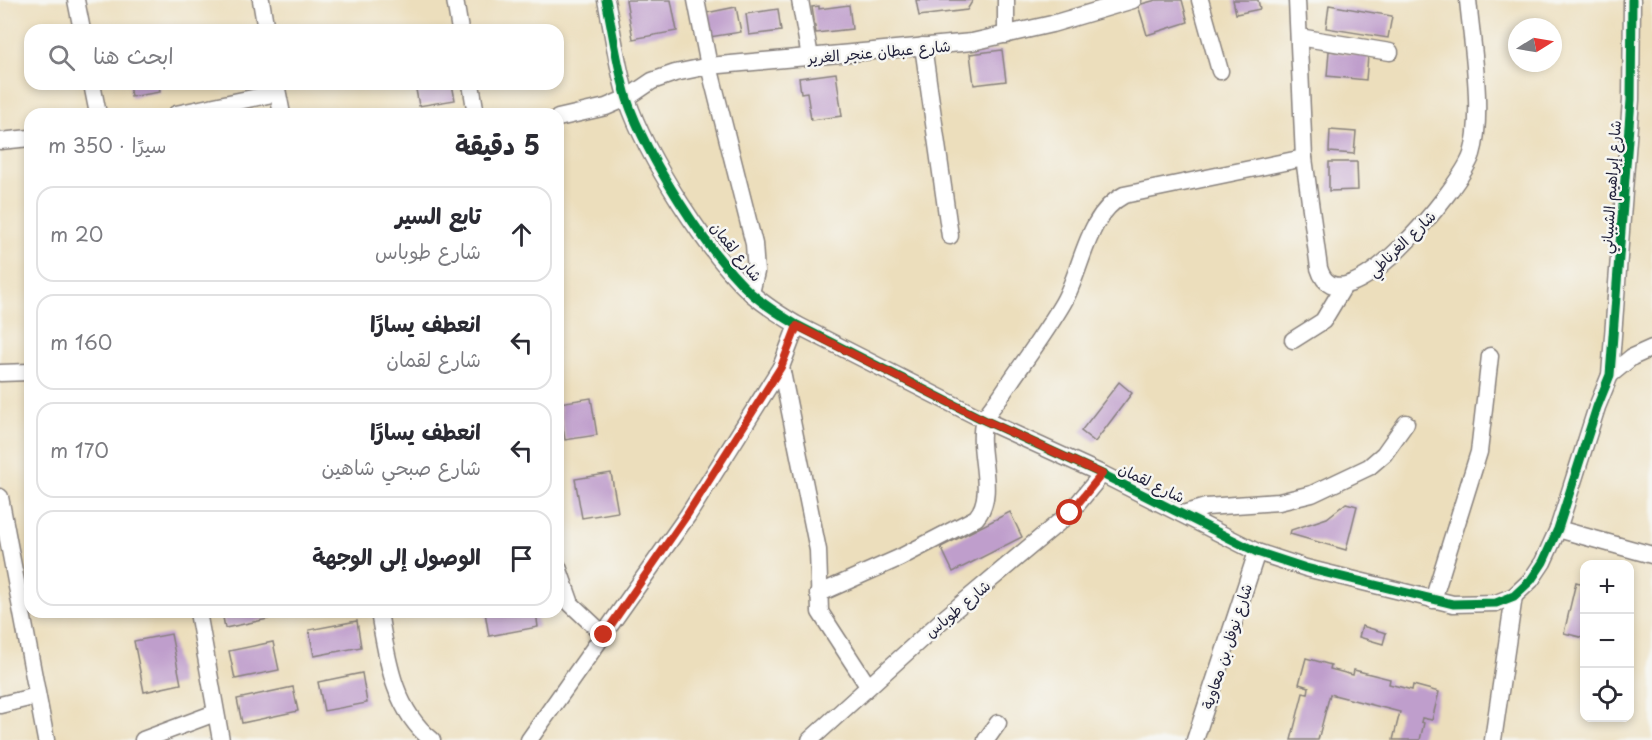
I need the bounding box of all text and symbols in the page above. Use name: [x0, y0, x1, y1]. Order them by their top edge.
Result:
north arrow: [1508, 18, 1562, 72]
search box: [24, 24, 564, 90]
street label: شارع عبطان عنجر الغرير: [805, 33, 951, 69]
text: ابحث هنا: [93, 38, 174, 71]
icon: search: [45, 41, 78, 74]
street label: شارع إبراهيم الشيباني: [1594, 119, 1629, 255]
text: 5 دقيقة: [455, 125, 540, 164]
text: سيرًا · 350 m: [48, 130, 166, 160]
text: تابع السير: [396, 198, 481, 231]
street label: شارع الغرناطي: [1362, 204, 1442, 284]
street label: شارع لقمان: [706, 216, 768, 286]
icon: ahead: [505, 218, 538, 251]
text: 20 m: [50, 219, 103, 249]
text: شارع طوباس: [375, 236, 481, 266]
text: انعطف يسارًا: [370, 306, 481, 339]
icon: left: [505, 326, 538, 359]
text: 160 m: [50, 327, 112, 357]
text: شارع لقمان: [386, 344, 481, 374]
text: انعطف يسارًا: [370, 414, 481, 447]
icon: left: [505, 434, 538, 467]
text: 170 m: [50, 435, 109, 465]
text: شارع صبحي شاهين: [322, 452, 481, 482]
street label: شارع لقمان: [1115, 456, 1189, 508]
route start: [1056, 499, 1082, 525]
text: الوصول إلى الوجهة: [312, 539, 481, 572]
icon: arrive: [505, 542, 538, 575]
map controls: [1580, 560, 1634, 722]
button: +: [1580, 560, 1634, 614]
street label: شارع طوباس: [919, 574, 995, 642]
street label: شارع نوفل بن معاوية: [1195, 580, 1257, 712]
button: −: [1580, 614, 1634, 668]
route end: [590, 621, 616, 647]
button: locate: [1580, 668, 1634, 722]

